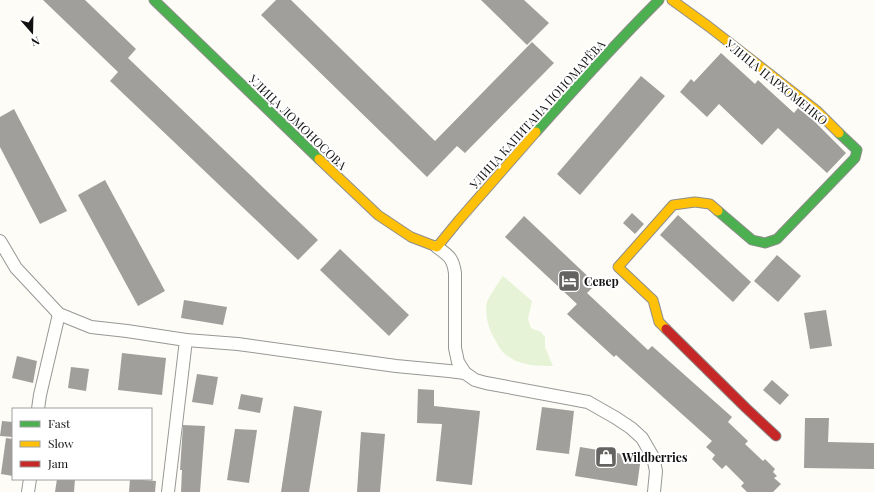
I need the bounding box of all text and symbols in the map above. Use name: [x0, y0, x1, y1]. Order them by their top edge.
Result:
north arrow: [12, 12, 52, 52]
text: N: [29, 33, 42, 50]
street label: УЛИЦА ПАРХОМЕНКО: [722, 35, 832, 128]
street label: УЛИЦА КАПИТАНА ПОНОМАРЁВА: [465, 36, 609, 193]
street label: УЛИЦА ЛОМОНОСОВА: [245, 70, 351, 173]
hotel icon: Север: [556, 268, 582, 294]
place label: Север: [584, 273, 619, 289]
legend: [12, 408, 152, 480]
text: Fast: [48, 415, 71, 431]
text: Slow: [48, 435, 74, 451]
shop icon: Wildberries: [593, 444, 619, 470]
place label: Wildberries: [621, 449, 688, 465]
text: Jam: [47, 455, 69, 471]

